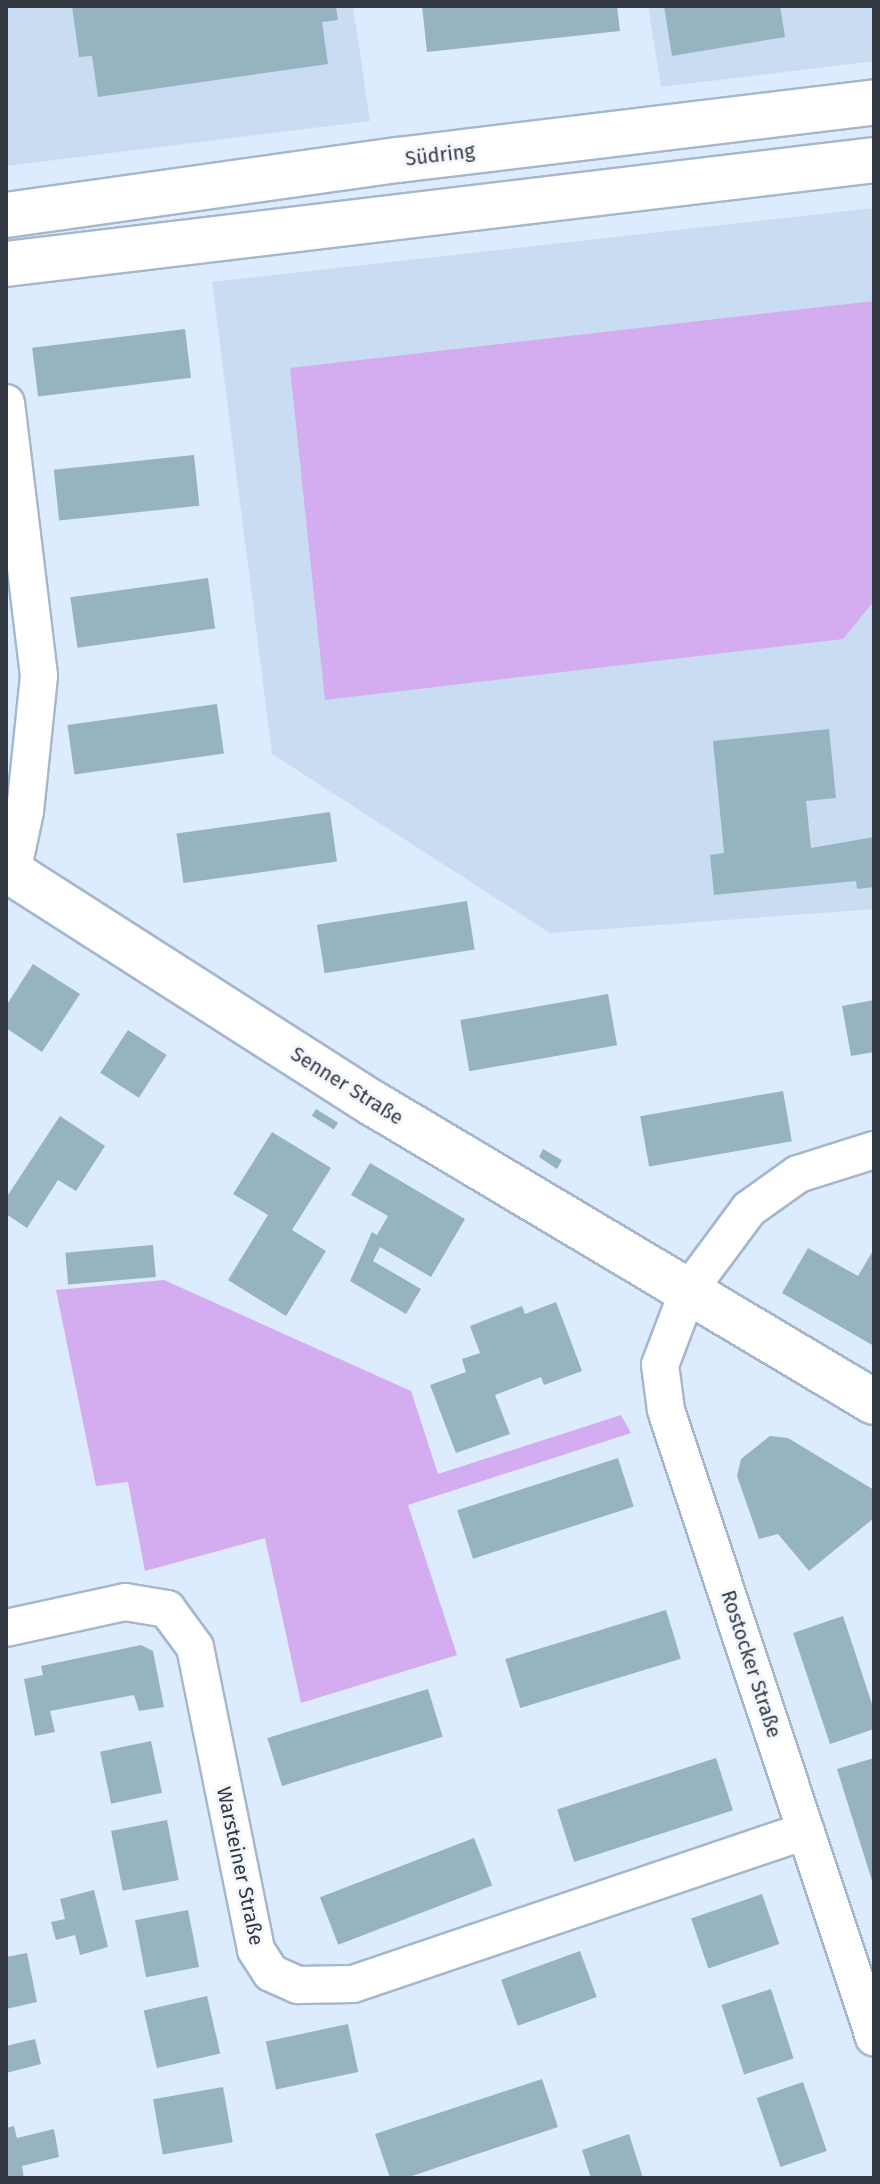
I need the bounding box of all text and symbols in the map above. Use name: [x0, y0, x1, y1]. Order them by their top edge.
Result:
street label: Südring: [404, 139, 476, 171]
street label: Senner Straße: [286, 1042, 408, 1130]
street label: Rostocker Straße: [716, 1587, 786, 1741]
street label: Warsteiner Straße: [211, 1785, 269, 1947]

